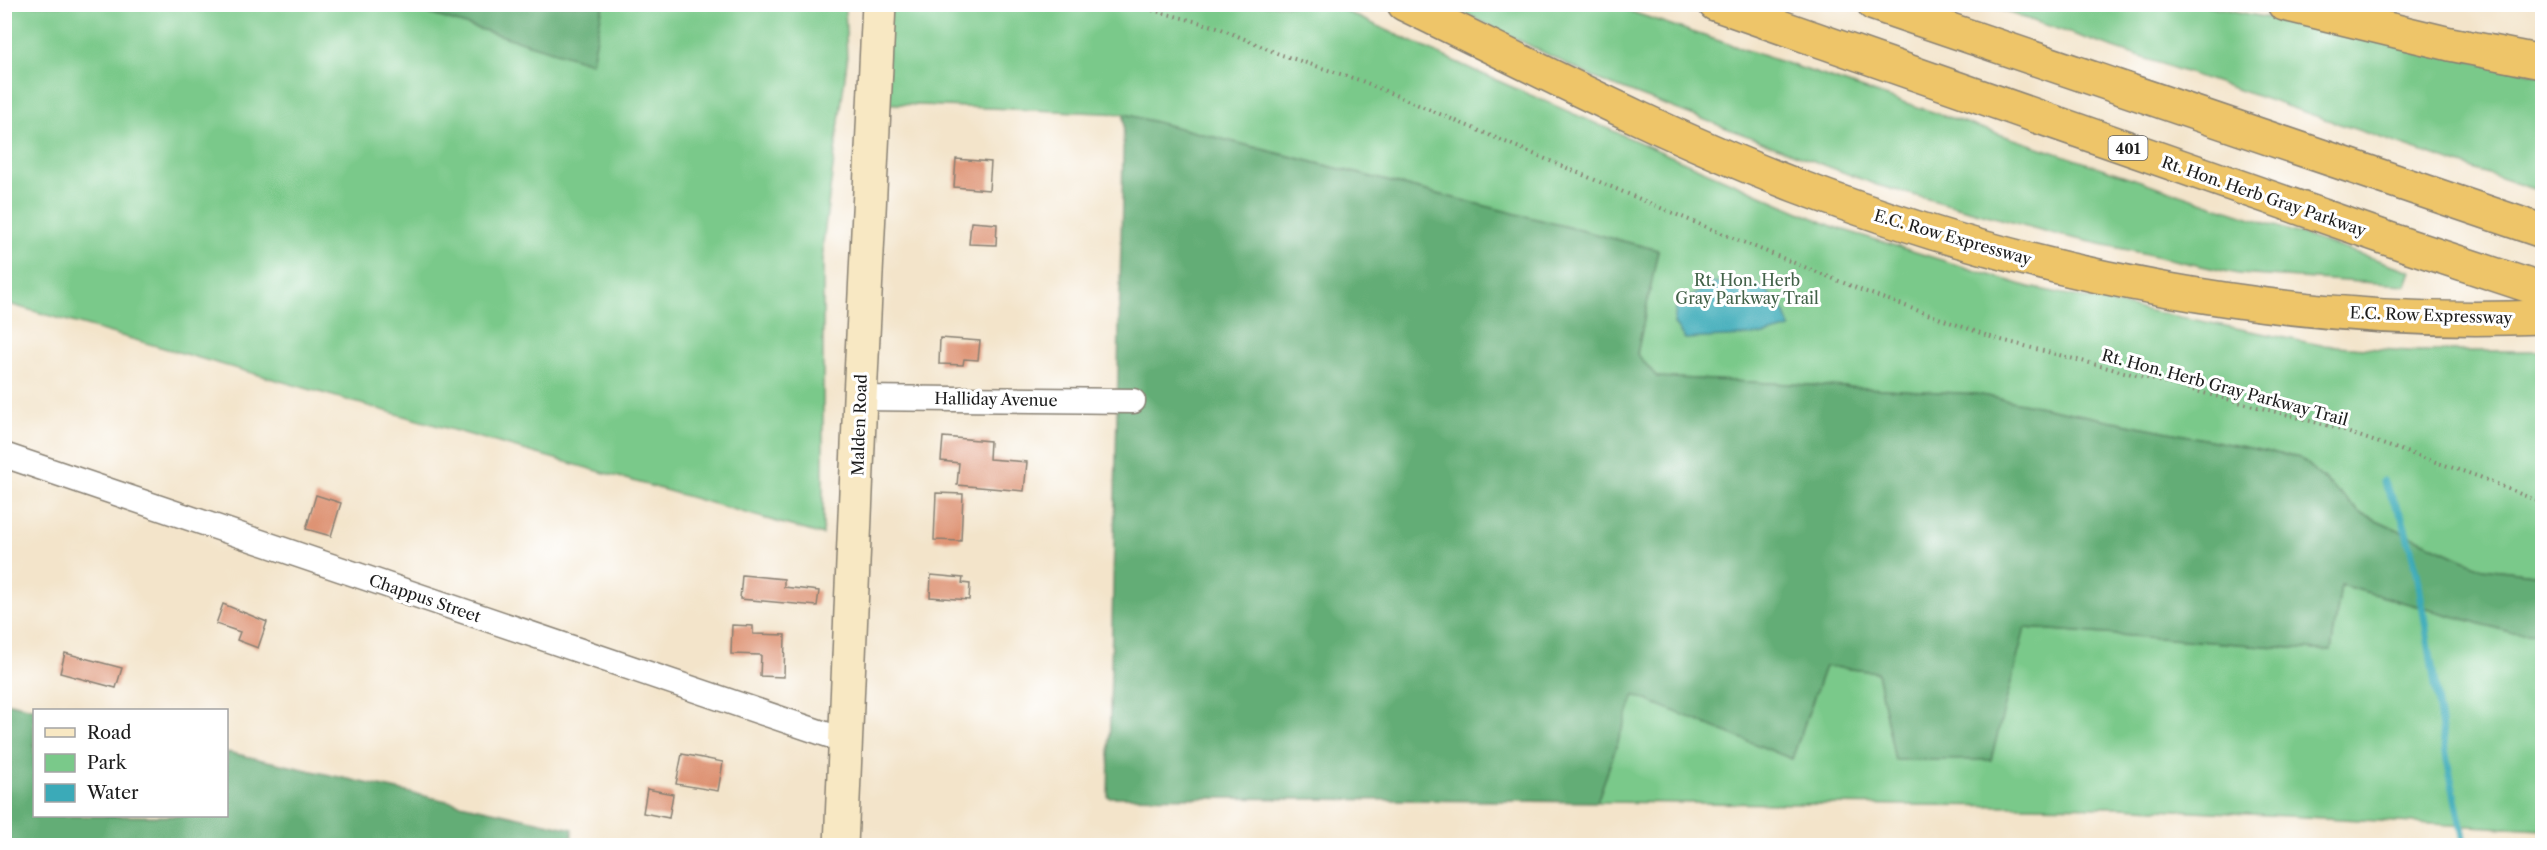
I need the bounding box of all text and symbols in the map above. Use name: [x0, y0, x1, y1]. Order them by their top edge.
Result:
road number: 401: [2108, 136, 2148, 160]
street label: Rt. Hon. Herb Gray Parkway: [2159, 152, 2370, 241]
street label: E.C. Row Expressway: [1872, 205, 2035, 269]
park label: Rt. Hon. Herb Gray Parkway Trail: [1675, 270, 1819, 308]
street label: E.C. Row Expressway: [2349, 302, 2514, 328]
street label: Rt. Hon. Herb Gray Parkway Trail: [2100, 344, 2350, 430]
street label: Malden Road: [847, 374, 871, 476]
street label: Halliday Avenue: [934, 388, 1058, 410]
street label: Chappus Street: [366, 570, 484, 627]
legend: [33, 709, 228, 817]
text: Road: [87, 722, 132, 744]
text: Park: [87, 752, 128, 774]
text: Water: [86, 782, 139, 804]

